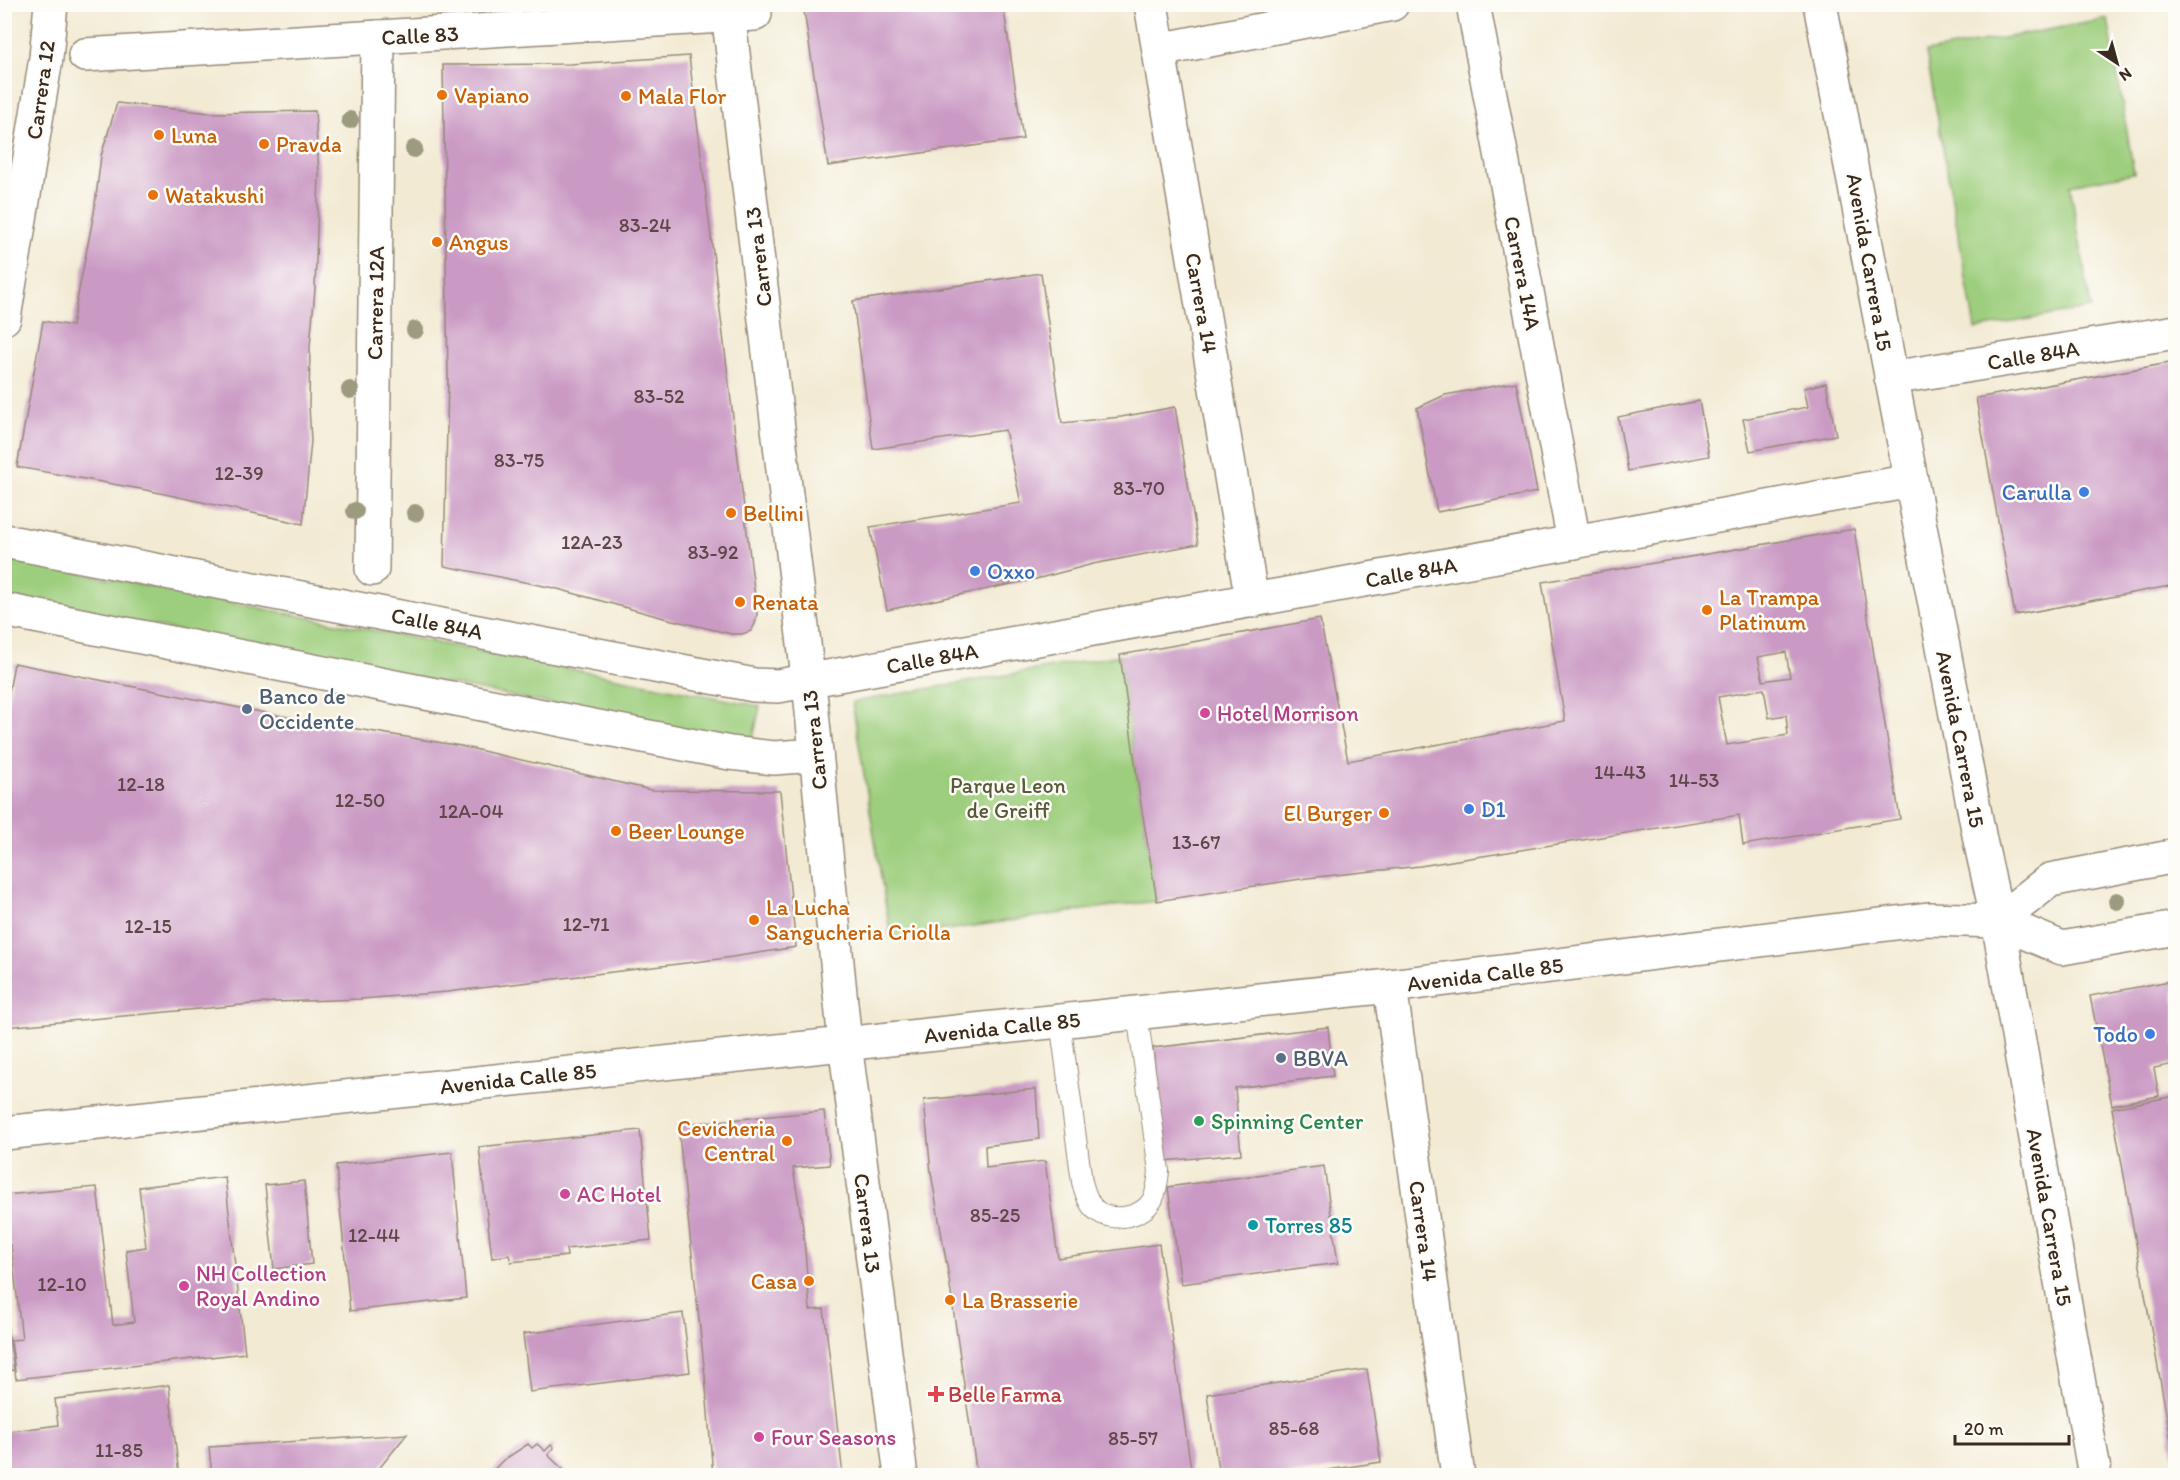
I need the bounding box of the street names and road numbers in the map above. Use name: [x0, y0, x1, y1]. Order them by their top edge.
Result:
street label: Calle 83: [381, 20, 459, 51]
street label: Carrera 12: [20, 38, 61, 141]
street label: Avenida Carrera 15: [1841, 171, 1898, 353]
street label: Carrera 13: [739, 205, 778, 308]
street label: Carrera 14A: [1498, 214, 1547, 332]
street label: Carrera 12A: [361, 246, 390, 360]
street label: Carrera 14: [1179, 251, 1224, 355]
street label: Calle 84A: [1985, 335, 2081, 376]
street label: Calle 84A: [1363, 551, 1459, 594]
street label: Calle 84A: [389, 601, 485, 646]
street label: Calle 84A: [884, 637, 980, 680]
street label: Avenida Carrera 15: [1930, 648, 1991, 830]
street label: Carrera 13: [796, 689, 833, 791]
street label: Avenida Calle 85: [1405, 952, 1565, 997]
street label: Avenida Calle 85: [922, 1006, 1082, 1049]
street label: Avenida Calle 85: [438, 1057, 598, 1100]
street label: Avenida Carrera 15: [2021, 1126, 2078, 1308]
street label: Carrera 13: [848, 1172, 887, 1275]
street label: Carrera 14: [1403, 1179, 1444, 1283]

